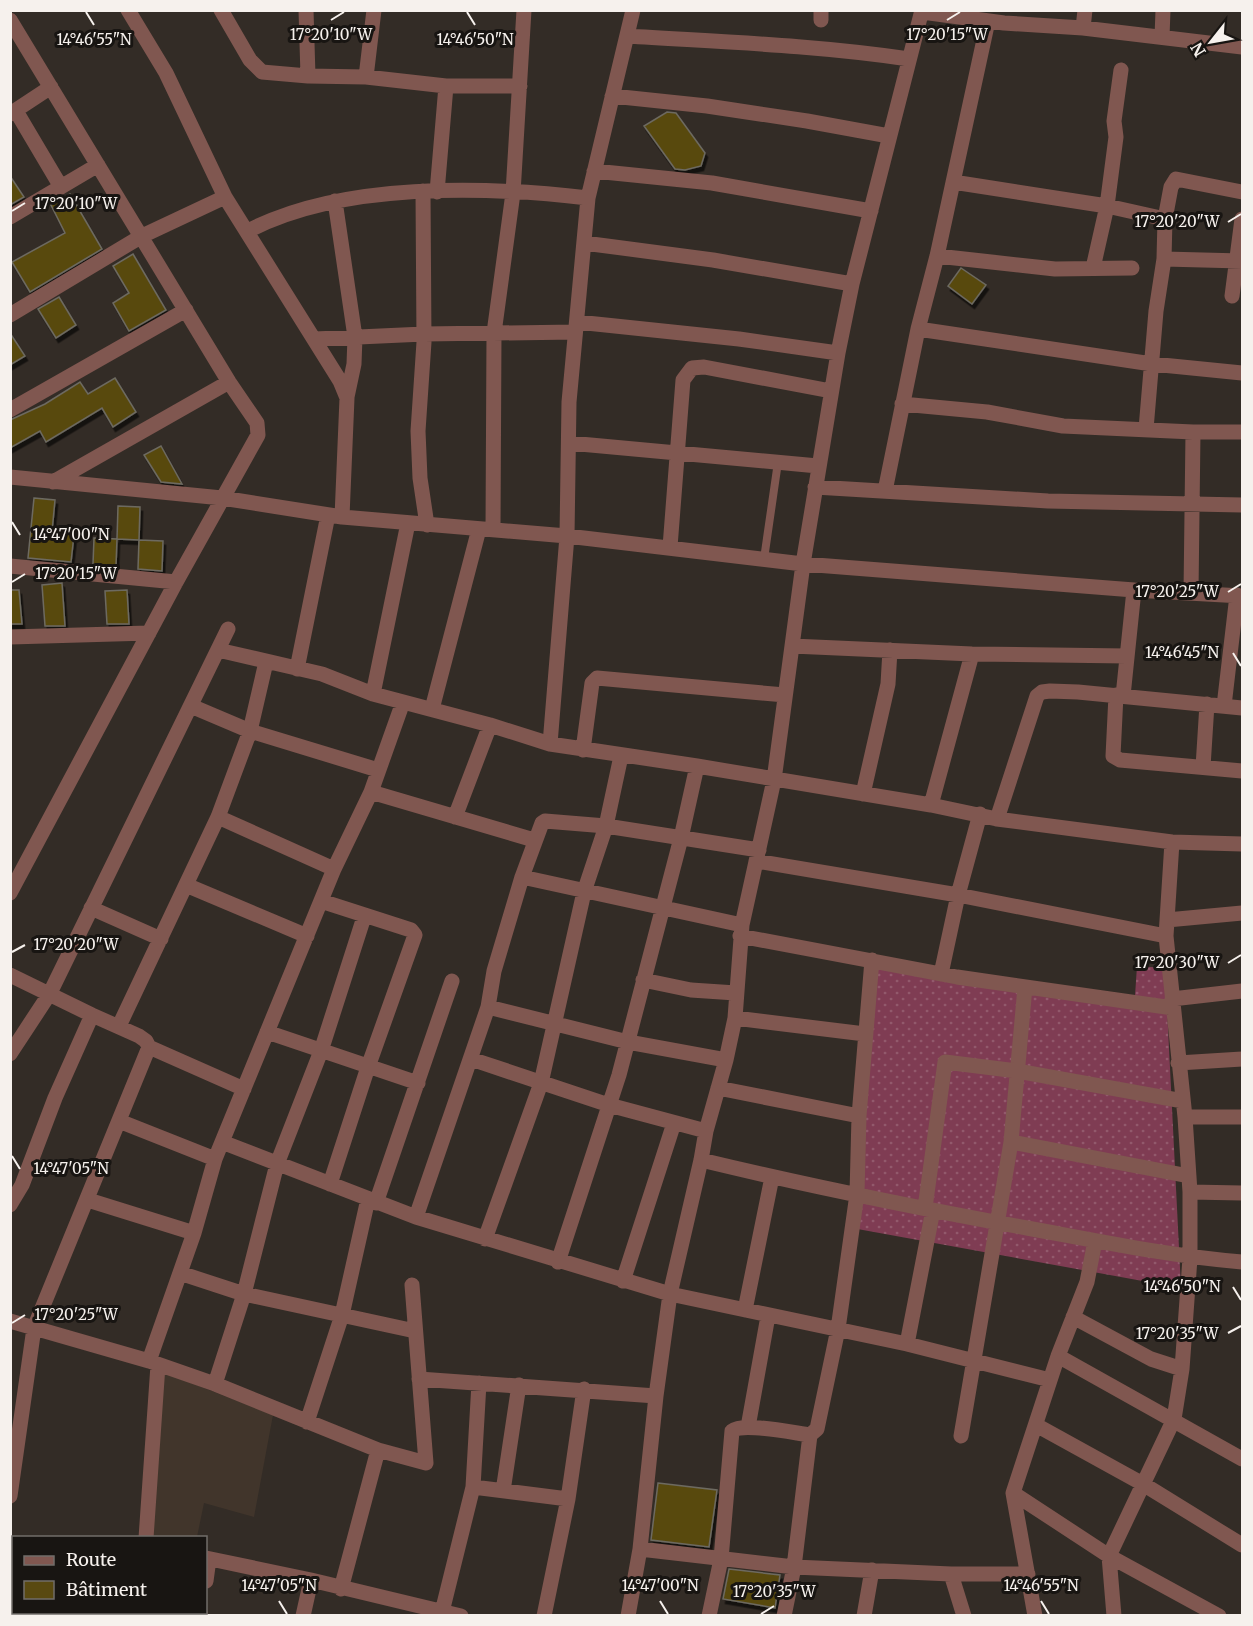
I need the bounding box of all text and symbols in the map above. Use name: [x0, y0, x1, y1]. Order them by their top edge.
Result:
north arrow: [1181, 12, 1241, 72]
text: 17°20'10"W: [290, 25, 373, 44]
text: 17°20'15"W: [906, 25, 989, 44]
text: 14°46'55"N: [56, 30, 132, 49]
text: 14°46'50"N: [436, 30, 514, 49]
text: N: [1186, 39, 1210, 60]
text: 17°20'10"W: [35, 194, 118, 213]
text: 17°20'20"W: [1135, 212, 1220, 231]
text: 14°47'00"N: [32, 525, 110, 544]
text: 17°20'15"W: [35, 564, 118, 583]
text: 17°20'25"W: [1135, 582, 1220, 601]
text: 14°46'45"N: [1145, 643, 1219, 662]
text: 17°20'20"W: [34, 935, 119, 954]
text: 17°20'30"W: [1135, 953, 1220, 972]
text: 14°47'05"N: [33, 1159, 109, 1178]
text: 14°46'50"N: [1143, 1277, 1221, 1296]
text: 17°20'25"W: [34, 1305, 119, 1324]
text: 17°20'35"W: [1136, 1324, 1219, 1343]
legend: [12, 1536, 207, 1614]
text: Route: [66, 1548, 116, 1571]
text: 14°47'05"N: [241, 1576, 317, 1595]
text: 14°47'00"N: [621, 1576, 699, 1595]
text: 14°46'55"N: [1003, 1576, 1079, 1595]
text: Bâtiment: [66, 1578, 147, 1601]
text: 17°20'35"W: [733, 1582, 816, 1601]

